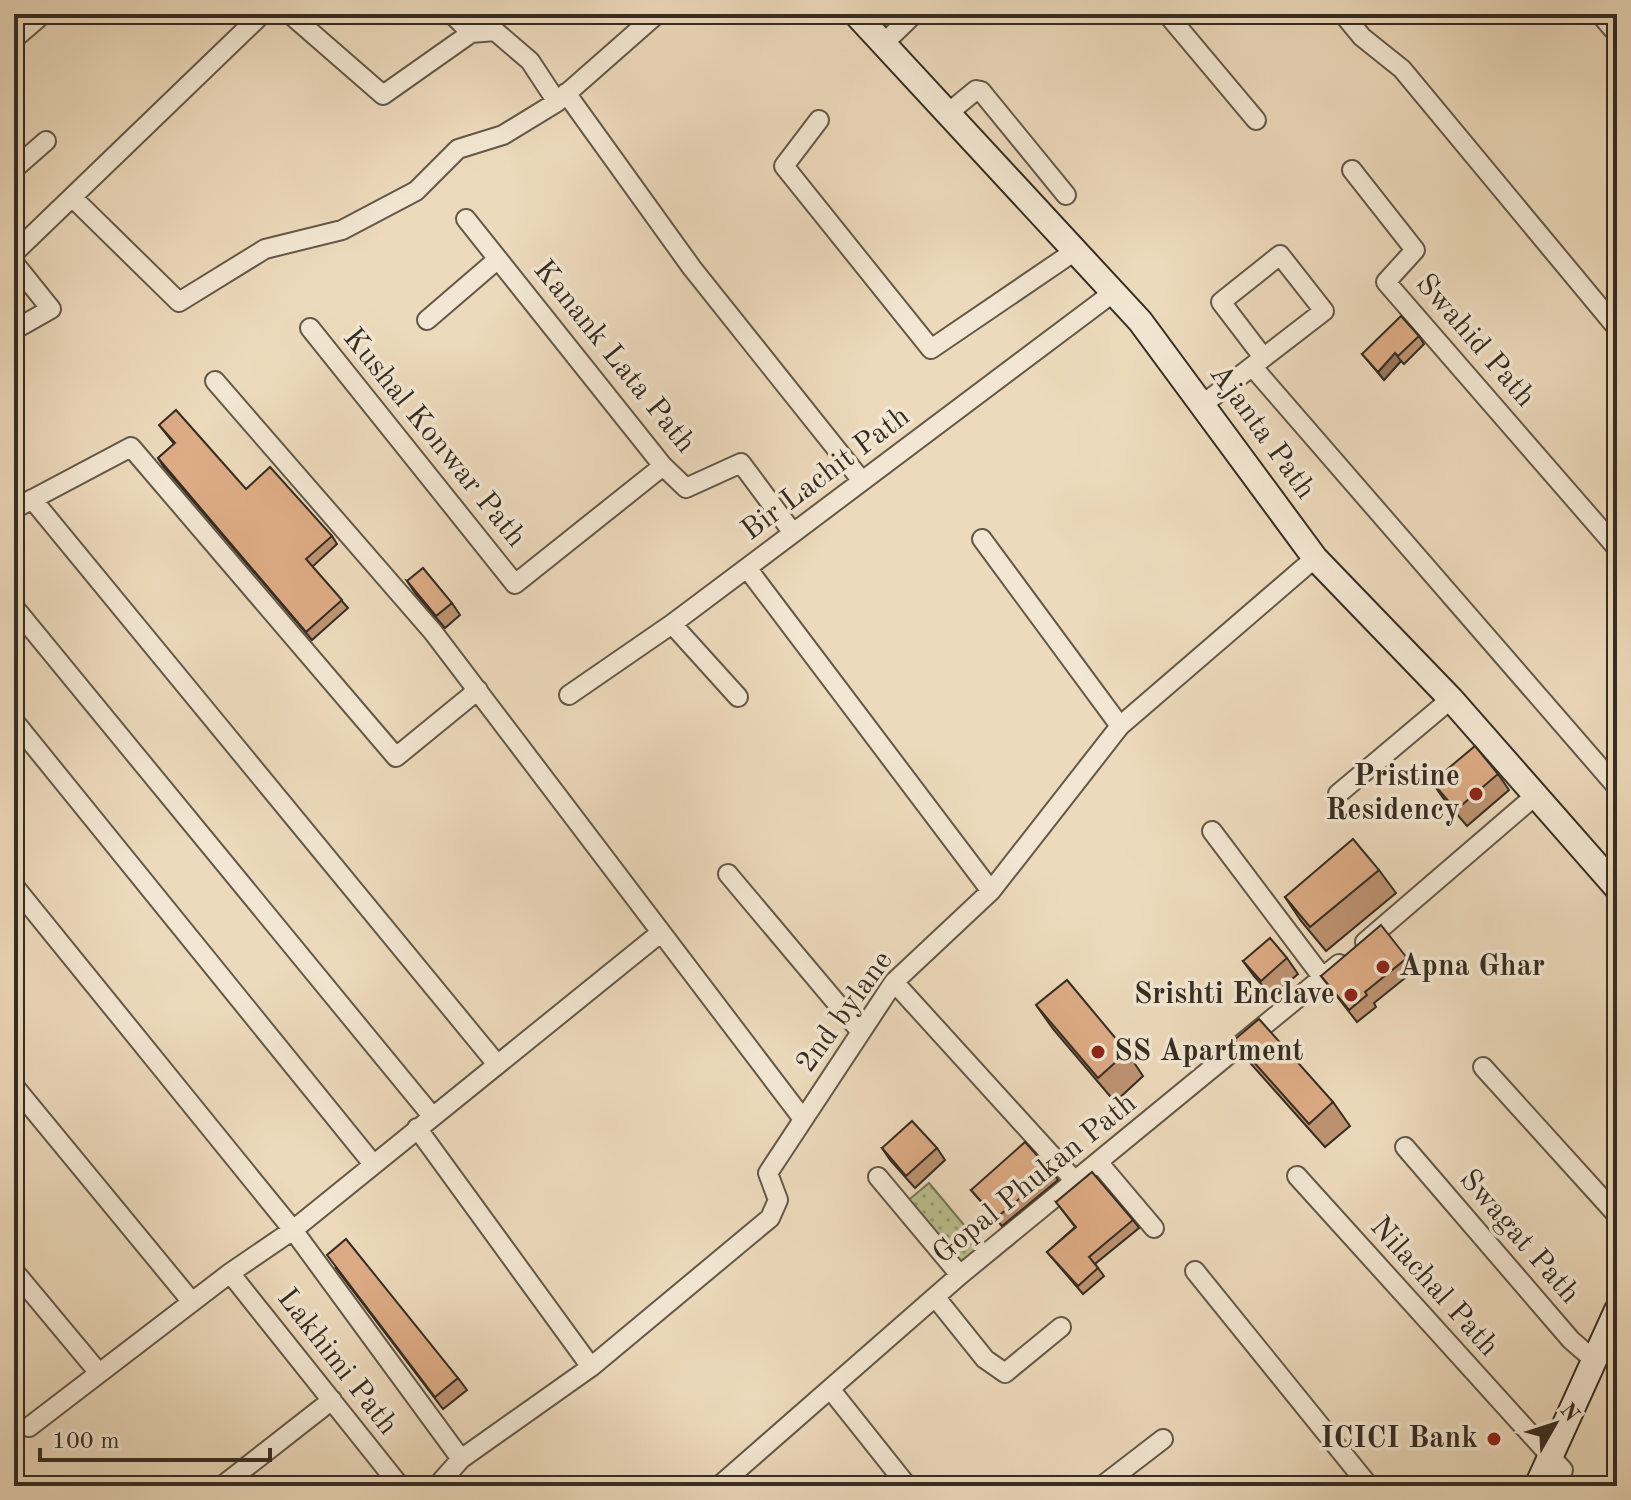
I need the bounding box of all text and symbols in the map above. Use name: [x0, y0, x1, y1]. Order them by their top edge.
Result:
street label: Kanank Lata Path: [527, 255, 701, 459]
street label: Swahid Path: [1410, 269, 1540, 413]
street label: Kushal Konwar Path: [337, 323, 531, 553]
street label: Ajanta Path: [1203, 359, 1321, 505]
street label: Bir Lachit Path: [736, 401, 916, 547]
place label: Pristine Residency: [1325, 762, 1460, 826]
marker: Pristine Residency: [1467, 785, 1485, 803]
street label: 2nd bylane: [791, 946, 899, 1078]
place label: Apna Ghar: [1399, 952, 1545, 982]
marker: Apna Ghar: [1374, 958, 1392, 976]
place label: Srishti Enclave: [1134, 980, 1335, 1010]
marker: Srishti Enclave: [1342, 986, 1360, 1004]
place label: SS Apartment: [1114, 1037, 1304, 1067]
marker: SS Apartment: [1089, 1043, 1107, 1061]
street label: Gopal Phukan Path: [928, 1088, 1142, 1270]
street label: Swagat Path: [1453, 1164, 1585, 1310]
street label: Nilachal Path: [1364, 1212, 1504, 1362]
street label: Lakhimi Path: [271, 1283, 403, 1441]
north arrow: [1515, 1384, 1595, 1464]
text: N: [1555, 1399, 1583, 1426]
scale bar: [40, 1412, 270, 1462]
place label: ICICI Bank: [1320, 1424, 1478, 1454]
text: 100 m: [52, 1430, 120, 1454]
marker: ICICI Bank: [1485, 1430, 1503, 1448]

